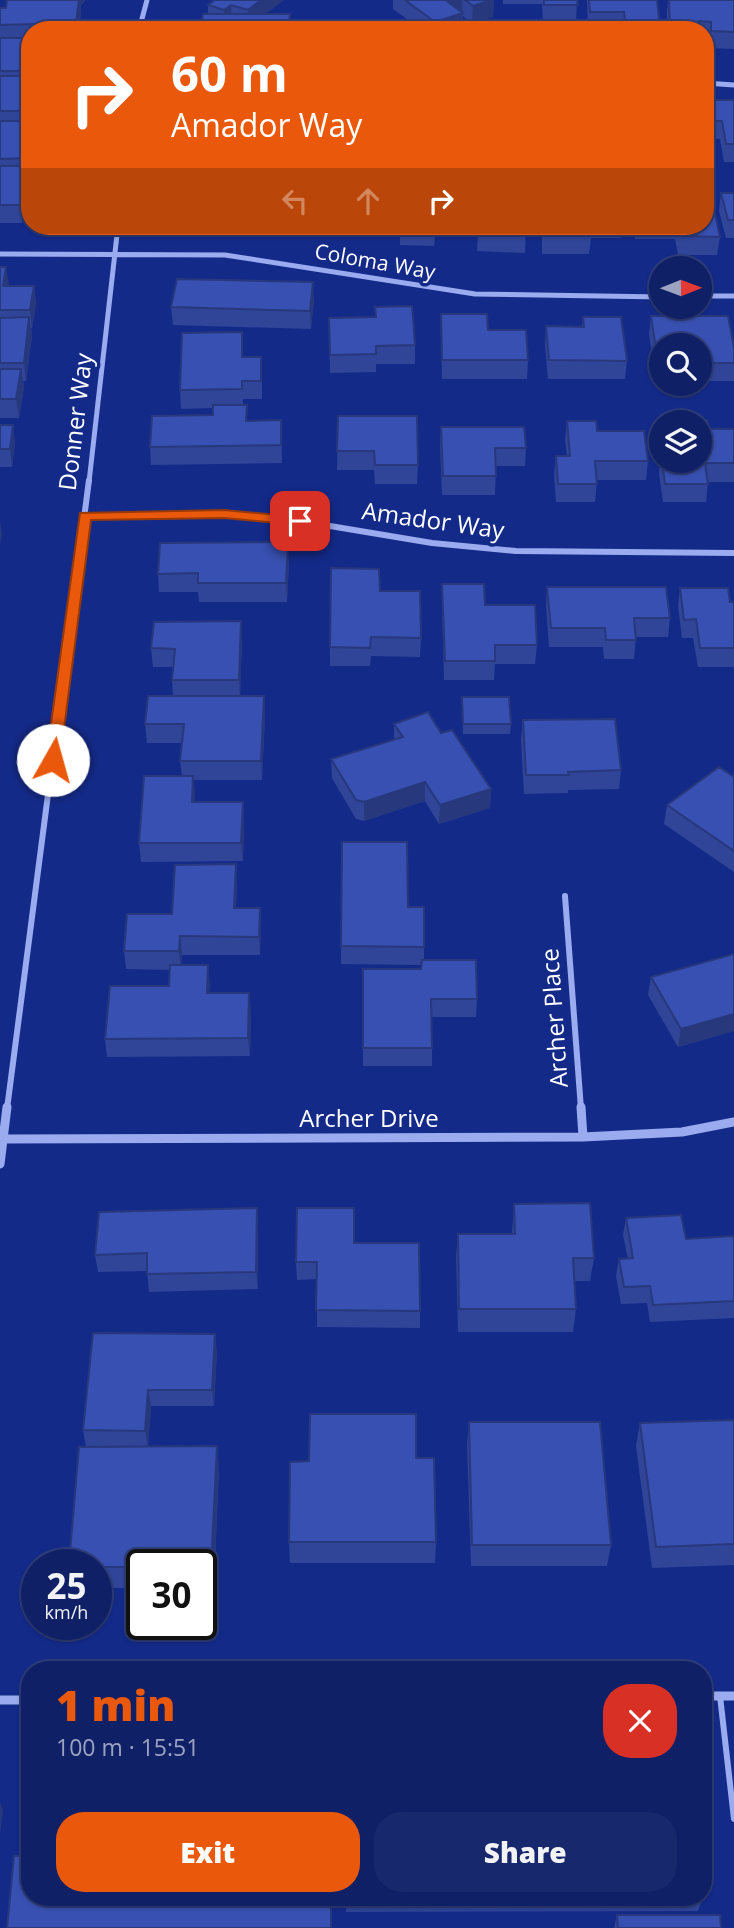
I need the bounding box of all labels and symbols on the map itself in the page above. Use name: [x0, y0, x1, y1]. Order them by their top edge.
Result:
street label: Coloma Way: [313, 237, 438, 285]
north arrow: [649, 256, 712, 318]
street label: Donner Way: [50, 350, 99, 492]
pin: [270, 491, 330, 551]
street label: Amador Way: [360, 493, 507, 546]
position arrow: [16, 723, 90, 797]
street label: Archer Place: [532, 947, 575, 1089]
street label: Archer Drive: [299, 1101, 439, 1134]
speed limit sign: 30: [126, 1549, 217, 1640]

